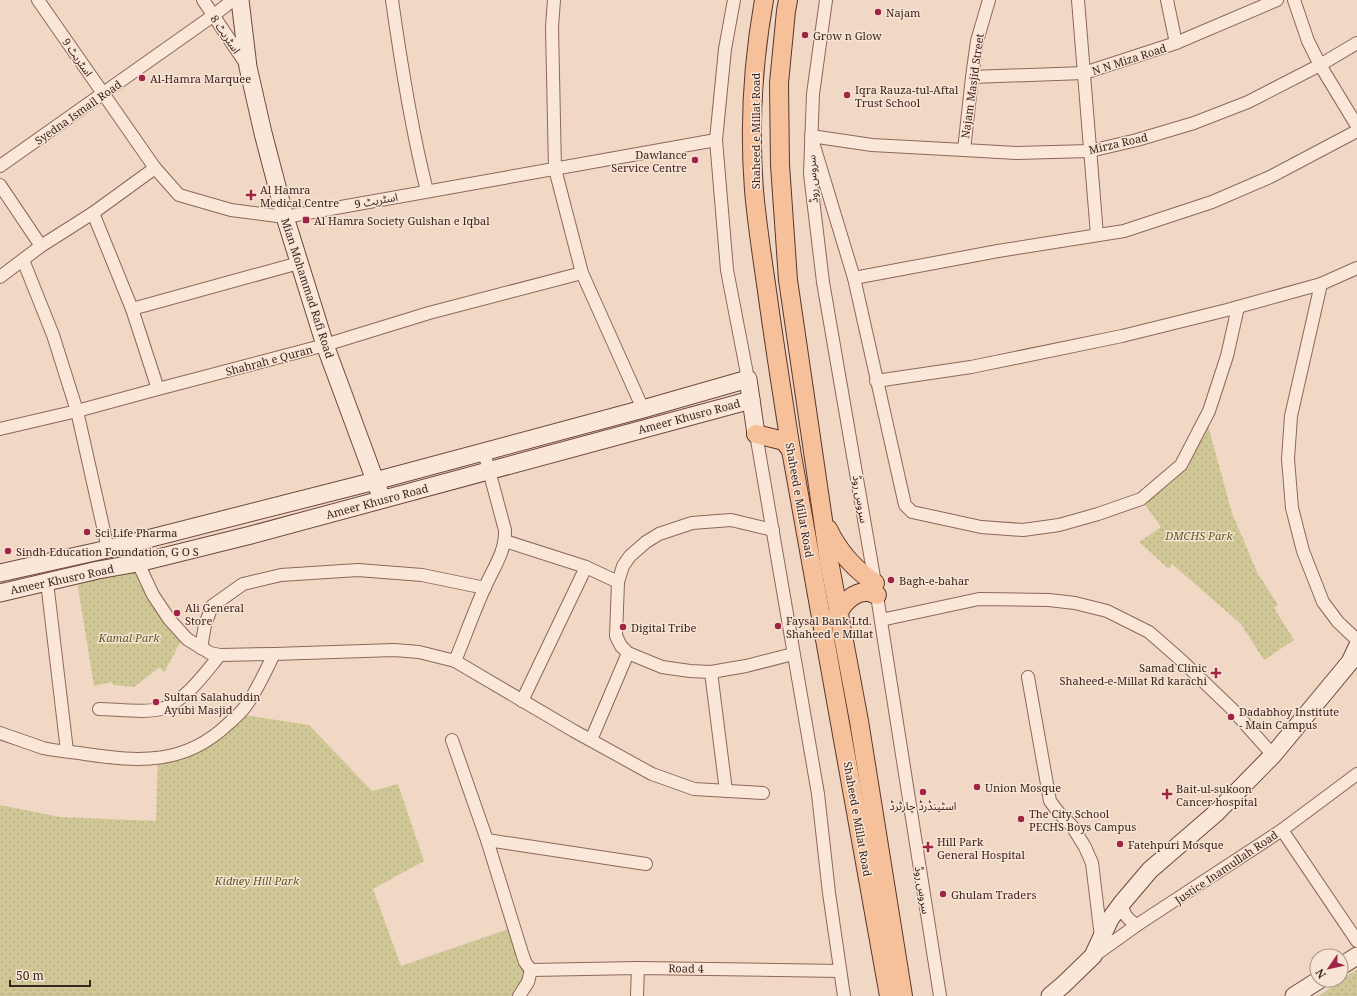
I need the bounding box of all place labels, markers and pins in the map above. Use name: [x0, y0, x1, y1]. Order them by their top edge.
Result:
place label: Najam: [886, 5, 921, 20]
marker: Najam: [873, 7, 883, 17]
place label: Grow n Glow: [813, 28, 882, 43]
marker: Grow n Glow: [800, 30, 810, 40]
place label: Al-Hamra Marquee: [150, 71, 251, 86]
marker: Al-Hamra Marquee: [137, 73, 147, 83]
place label: Iqra Rauza-tul-Aftal Trust School: [855, 82, 959, 110]
marker: Iqra Rauza-tul-Aftal Trust School: [842, 90, 852, 100]
place label: Dawlance Service Centre: [611, 147, 687, 175]
marker: Dawlance Service Centre: [690, 155, 700, 165]
place label: Al Hamra Medical Centre: [260, 182, 339, 210]
marker: Al Hamra Medical Centre: [245, 189, 257, 201]
place label: Al Hamra Society Gulshan e Iqbal: [314, 213, 490, 228]
marker: Al Hamra Society Gulshan e Iqbal: [301, 215, 311, 225]
place label: Sci Life Pharma: [95, 525, 178, 540]
marker: Sci Life Pharma: [82, 527, 92, 537]
place label: Sindh Education Foundation, G O S: [16, 544, 199, 559]
marker: Sindh Education Foundation, G O S: [3, 546, 13, 556]
place label: Bagh-e-bahar: [899, 573, 970, 588]
marker: Bagh-e-bahar: [886, 575, 896, 585]
place label: Ali General Store: [185, 600, 244, 628]
marker: Ali General Store: [172, 608, 182, 618]
place label: Faysal Bank Ltd. Shaheed e Millat: [786, 613, 873, 641]
place label: Digital Tribe: [631, 620, 696, 635]
marker: Faysal Bank Ltd. Shaheed e Millat: [773, 621, 783, 631]
marker: Digital Tribe: [618, 622, 628, 632]
place label: Samad Clinic Shaheed-e-Millat Rd karachi: [1060, 660, 1207, 688]
marker: Samad Clinic Shaheed-e-Millat Rd karachi: [1210, 667, 1222, 679]
place label: Sultan Salahuddin Ayubi Masjid: [164, 689, 260, 717]
marker: Sultan Salahuddin Ayubi Masjid: [151, 697, 161, 707]
place label: Dadabhoy Institute - Main Campus: [1239, 704, 1339, 732]
marker: Dadabhoy Institute - Main Campus: [1226, 712, 1236, 722]
place label: Union Mosque: [985, 780, 1061, 795]
place label: Bait-ul-sukoon Cancer hospital: [1176, 781, 1258, 809]
marker: Union Mosque: [972, 782, 982, 792]
marker: اسٹینڈرڈ چارٹرڈ: [918, 787, 928, 797]
marker: Bait-ul-sukoon Cancer hospital: [1161, 788, 1173, 800]
place label: اسٹینڈرڈ چارٹرڈ: [890, 798, 956, 814]
place label: The City School PECHS Boys Campus: [1029, 806, 1136, 834]
marker: The City School PECHS Boys Campus: [1016, 814, 1026, 824]
place label: Hill Park General Hospital: [937, 834, 1026, 862]
place label: Fatehpuri Mosque: [1128, 837, 1224, 852]
marker: Fatehpuri Mosque: [1115, 839, 1125, 849]
marker: Hill Park General Hospital: [922, 841, 934, 853]
place label: Ghulam Traders: [951, 887, 1036, 902]
marker: Ghulam Traders: [938, 889, 948, 899]

